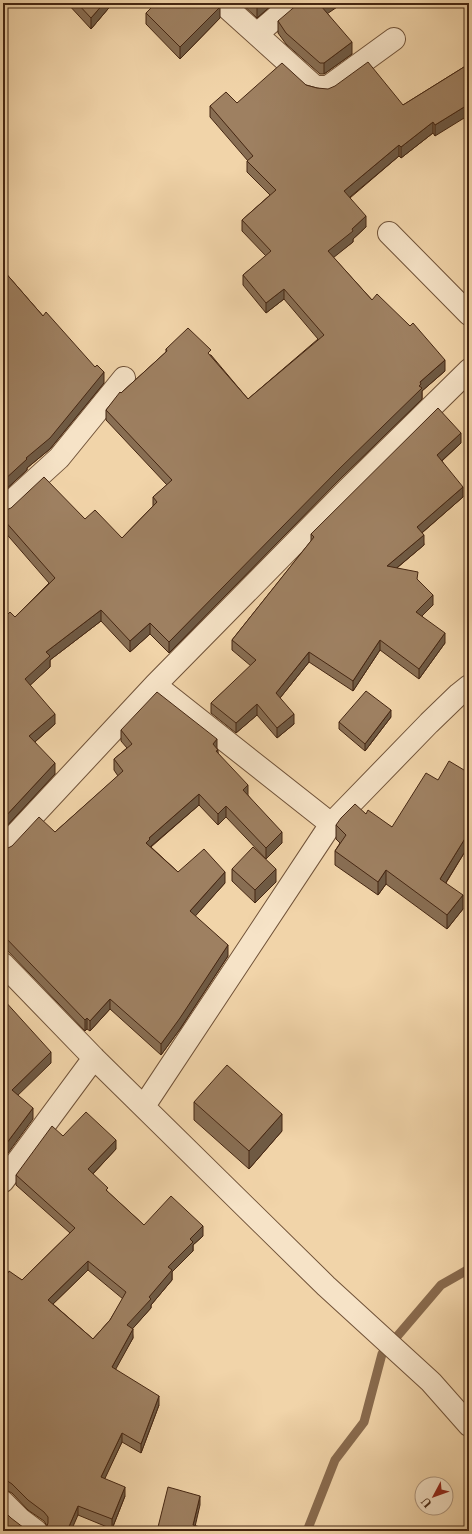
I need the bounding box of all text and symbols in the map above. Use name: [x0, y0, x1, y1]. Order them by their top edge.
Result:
north arrow: [414, 1476, 454, 1516]
text: U: [418, 1495, 435, 1511]

